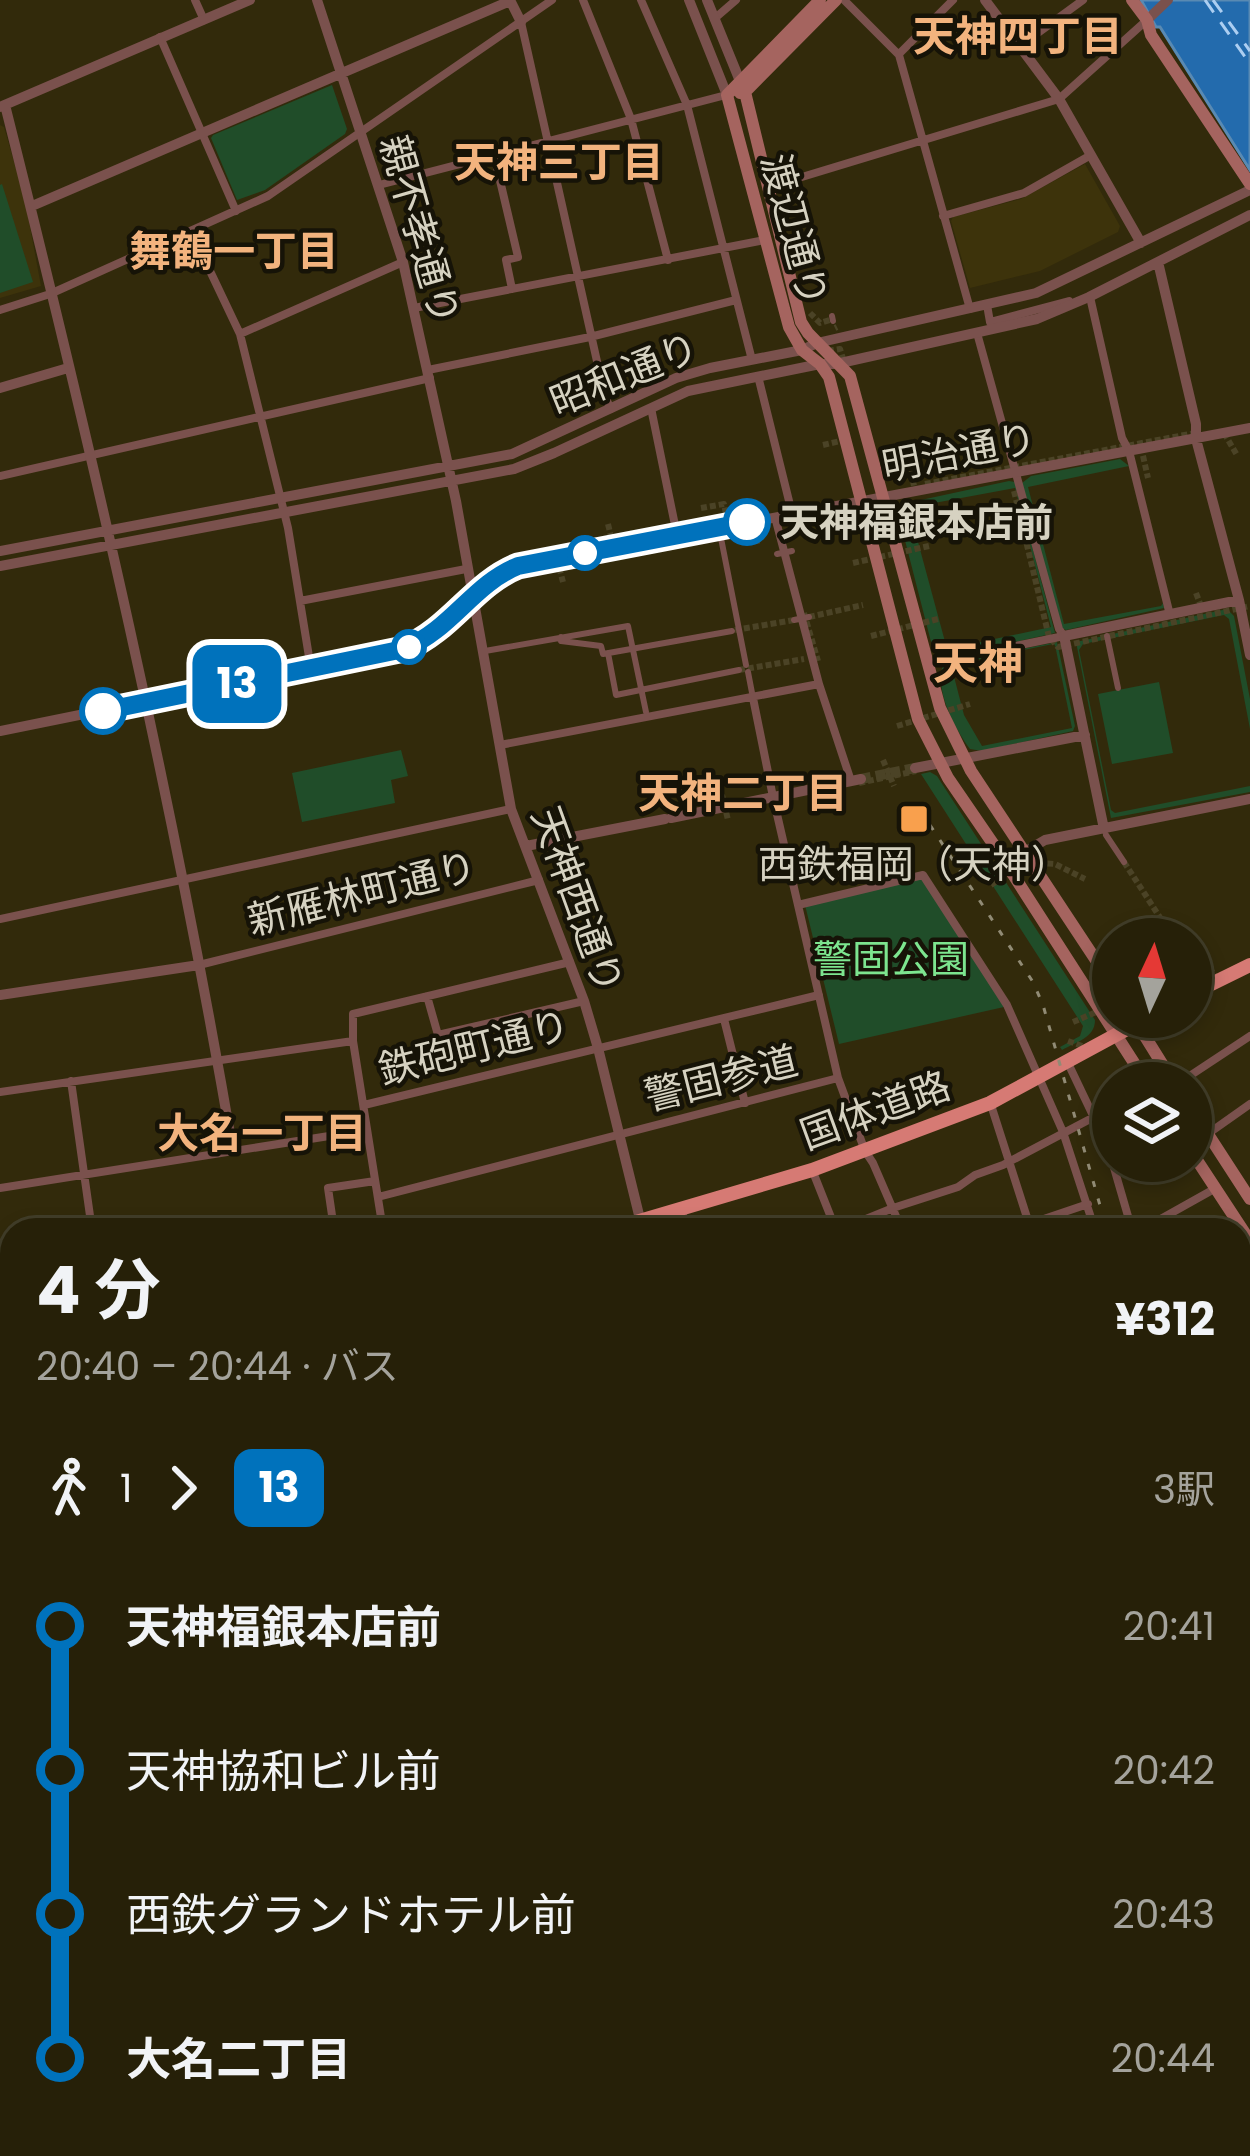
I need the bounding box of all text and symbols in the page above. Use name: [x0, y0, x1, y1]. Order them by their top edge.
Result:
district label: 天神四丁目: [913, 7, 1123, 66]
street label: 親不孝通り: [366, 129, 473, 331]
district label: 天神三丁目: [454, 133, 664, 192]
street label: 渡辺通り: [748, 148, 841, 313]
district label: 舞鶴一丁目: [129, 222, 339, 281]
street label: 昭和通り: [542, 320, 707, 429]
street label: 明治通り: [877, 411, 1041, 494]
place label: 天神福銀本店前: [780, 495, 1053, 550]
marker: 天神福銀本店前: [725, 500, 769, 544]
unlabelled marker: [569, 537, 601, 569]
unlabelled marker: [393, 631, 425, 663]
district label: 天神: [933, 632, 1023, 695]
line badge: 13: [183, 645, 291, 723]
text: 13: [216, 654, 258, 713]
unlabelled marker: [81, 689, 125, 733]
district label: 天神二丁目: [638, 764, 848, 823]
street label: 天神西通り: [518, 799, 637, 1001]
marker: 西鉄福岡（天神）: [898, 803, 930, 835]
place label: 西鉄福岡（天神）: [758, 837, 1070, 892]
street label: 新雁林町通り: [242, 838, 482, 948]
north arrow: [1092, 918, 1212, 1038]
map controls: [1092, 918, 1212, 1182]
park label: 警固公園: [813, 932, 969, 987]
street label: 鉄砲町通り: [373, 997, 575, 1098]
street label: 警固参道: [639, 1033, 803, 1124]
street label: 国体道路: [792, 1058, 958, 1163]
button: layers: [1092, 1062, 1212, 1182]
district label: 大名一丁目: [157, 1104, 367, 1163]
text: 4 分: [36, 1244, 161, 1336]
text: ¥312: [1115, 1288, 1215, 1351]
text: 20:40 – 20:44 · バス: [36, 1339, 399, 1394]
icon: walk: [36, 1455, 102, 1521]
icon: forward: [150, 1455, 216, 1521]
text: 13: [258, 1458, 300, 1517]
text: 1: [120, 1461, 132, 1516]
text: 3駅: [1153, 1462, 1215, 1517]
text: 天神福銀本店前: [126, 1596, 441, 1659]
text: 20:41: [1123, 1599, 1215, 1654]
text: 天神協和ビル前: [126, 1740, 441, 1803]
text: 20:42: [1113, 1743, 1215, 1798]
text: 西鉄グランドホテル前: [126, 1884, 576, 1947]
text: 20:43: [1112, 1887, 1215, 1942]
text: 大名二丁目: [126, 2028, 351, 2091]
text: 20:44: [1111, 2031, 1215, 2086]

